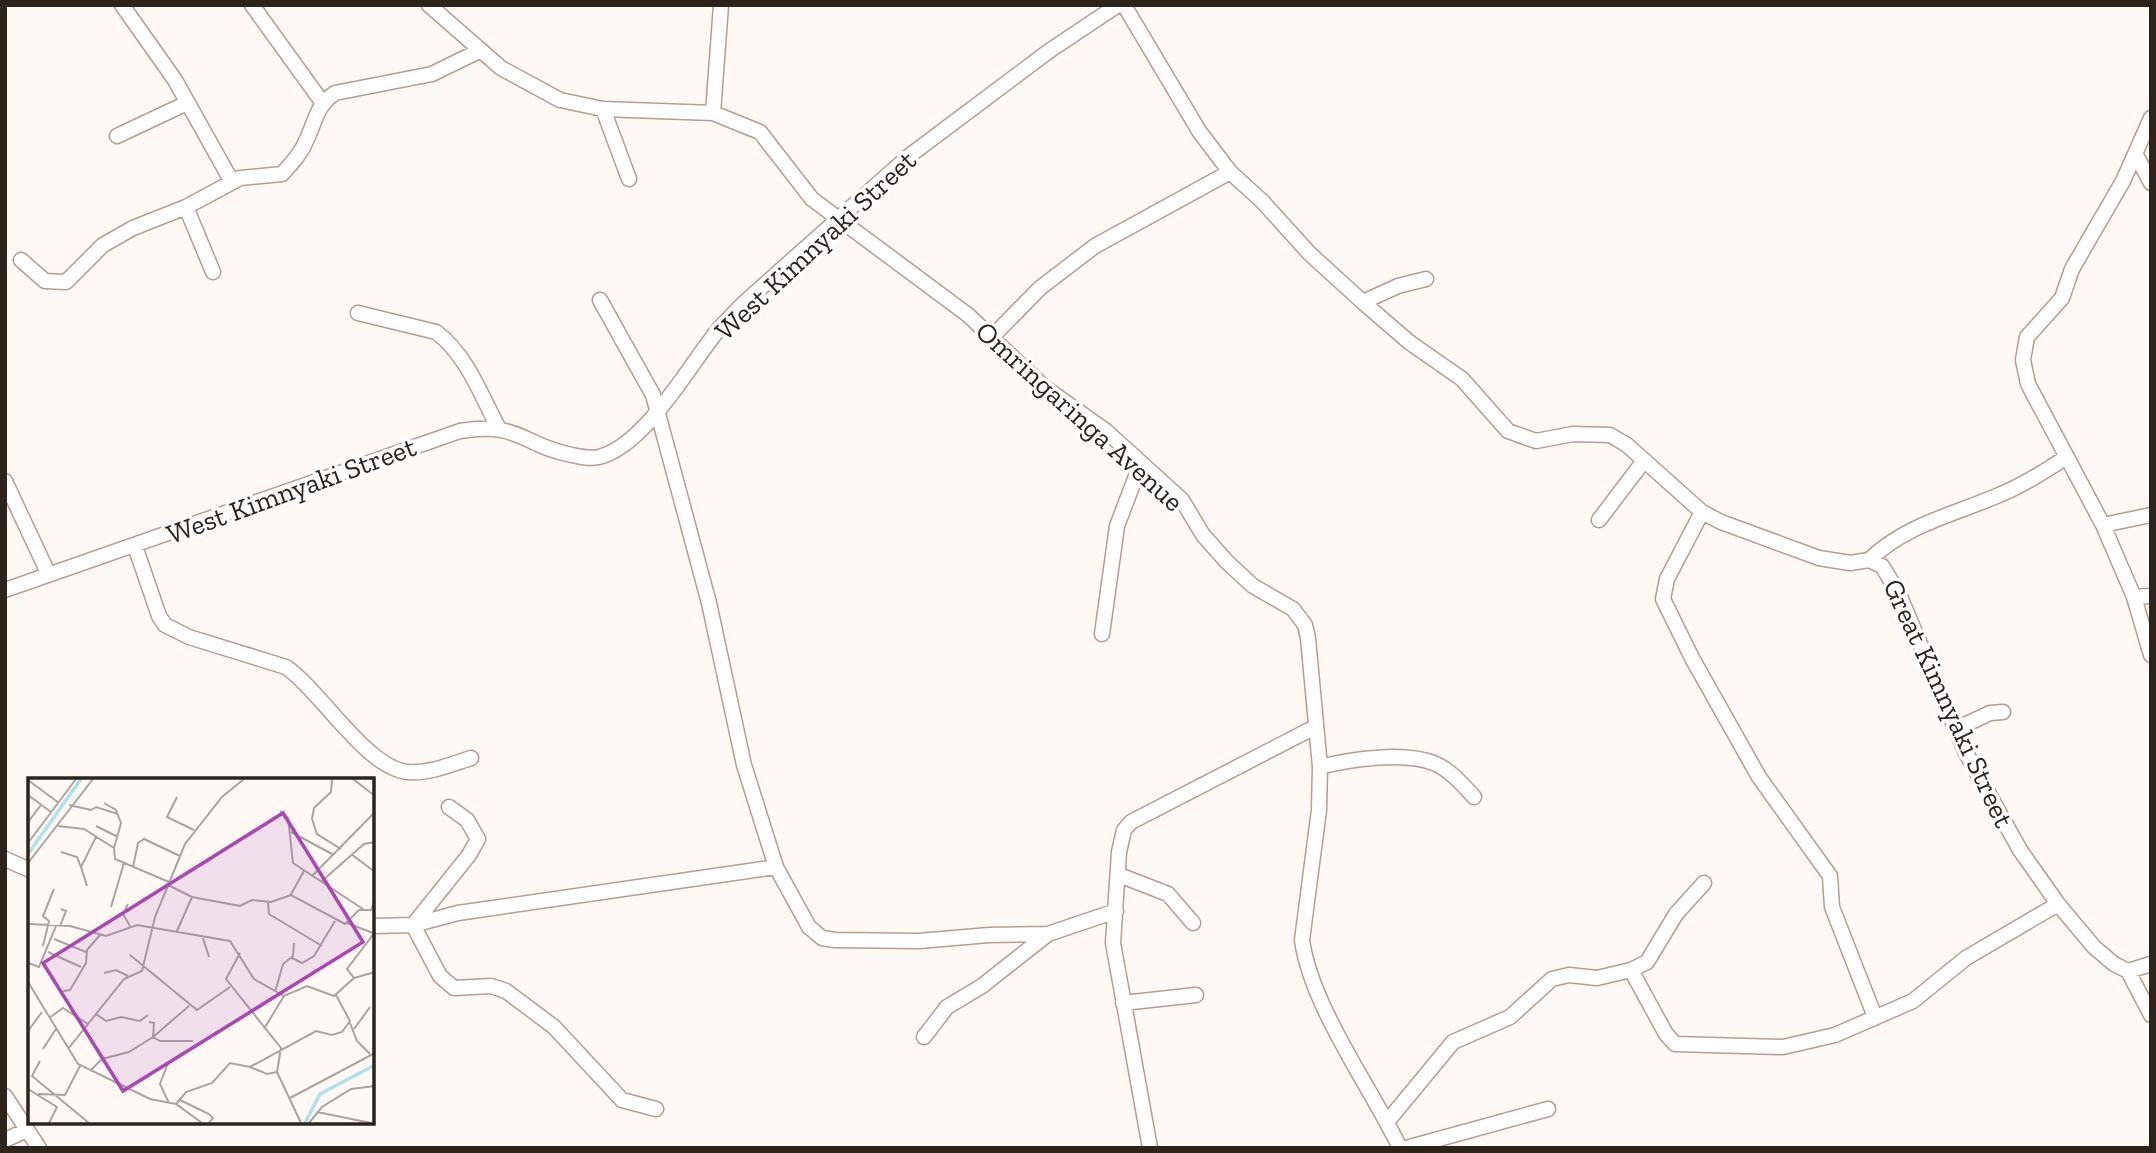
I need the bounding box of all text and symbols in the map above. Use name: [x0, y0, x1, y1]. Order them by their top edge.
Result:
street label: West Kimnyaki Street: [708, 143, 923, 347]
street label: Omringaringa Avenue: [969, 315, 1190, 518]
street label: West Kimnyaki Street: [162, 430, 421, 551]
street label: Great Kimnyaki Street: [1876, 574, 2021, 833]
inset map: [28, 778, 374, 1125]

